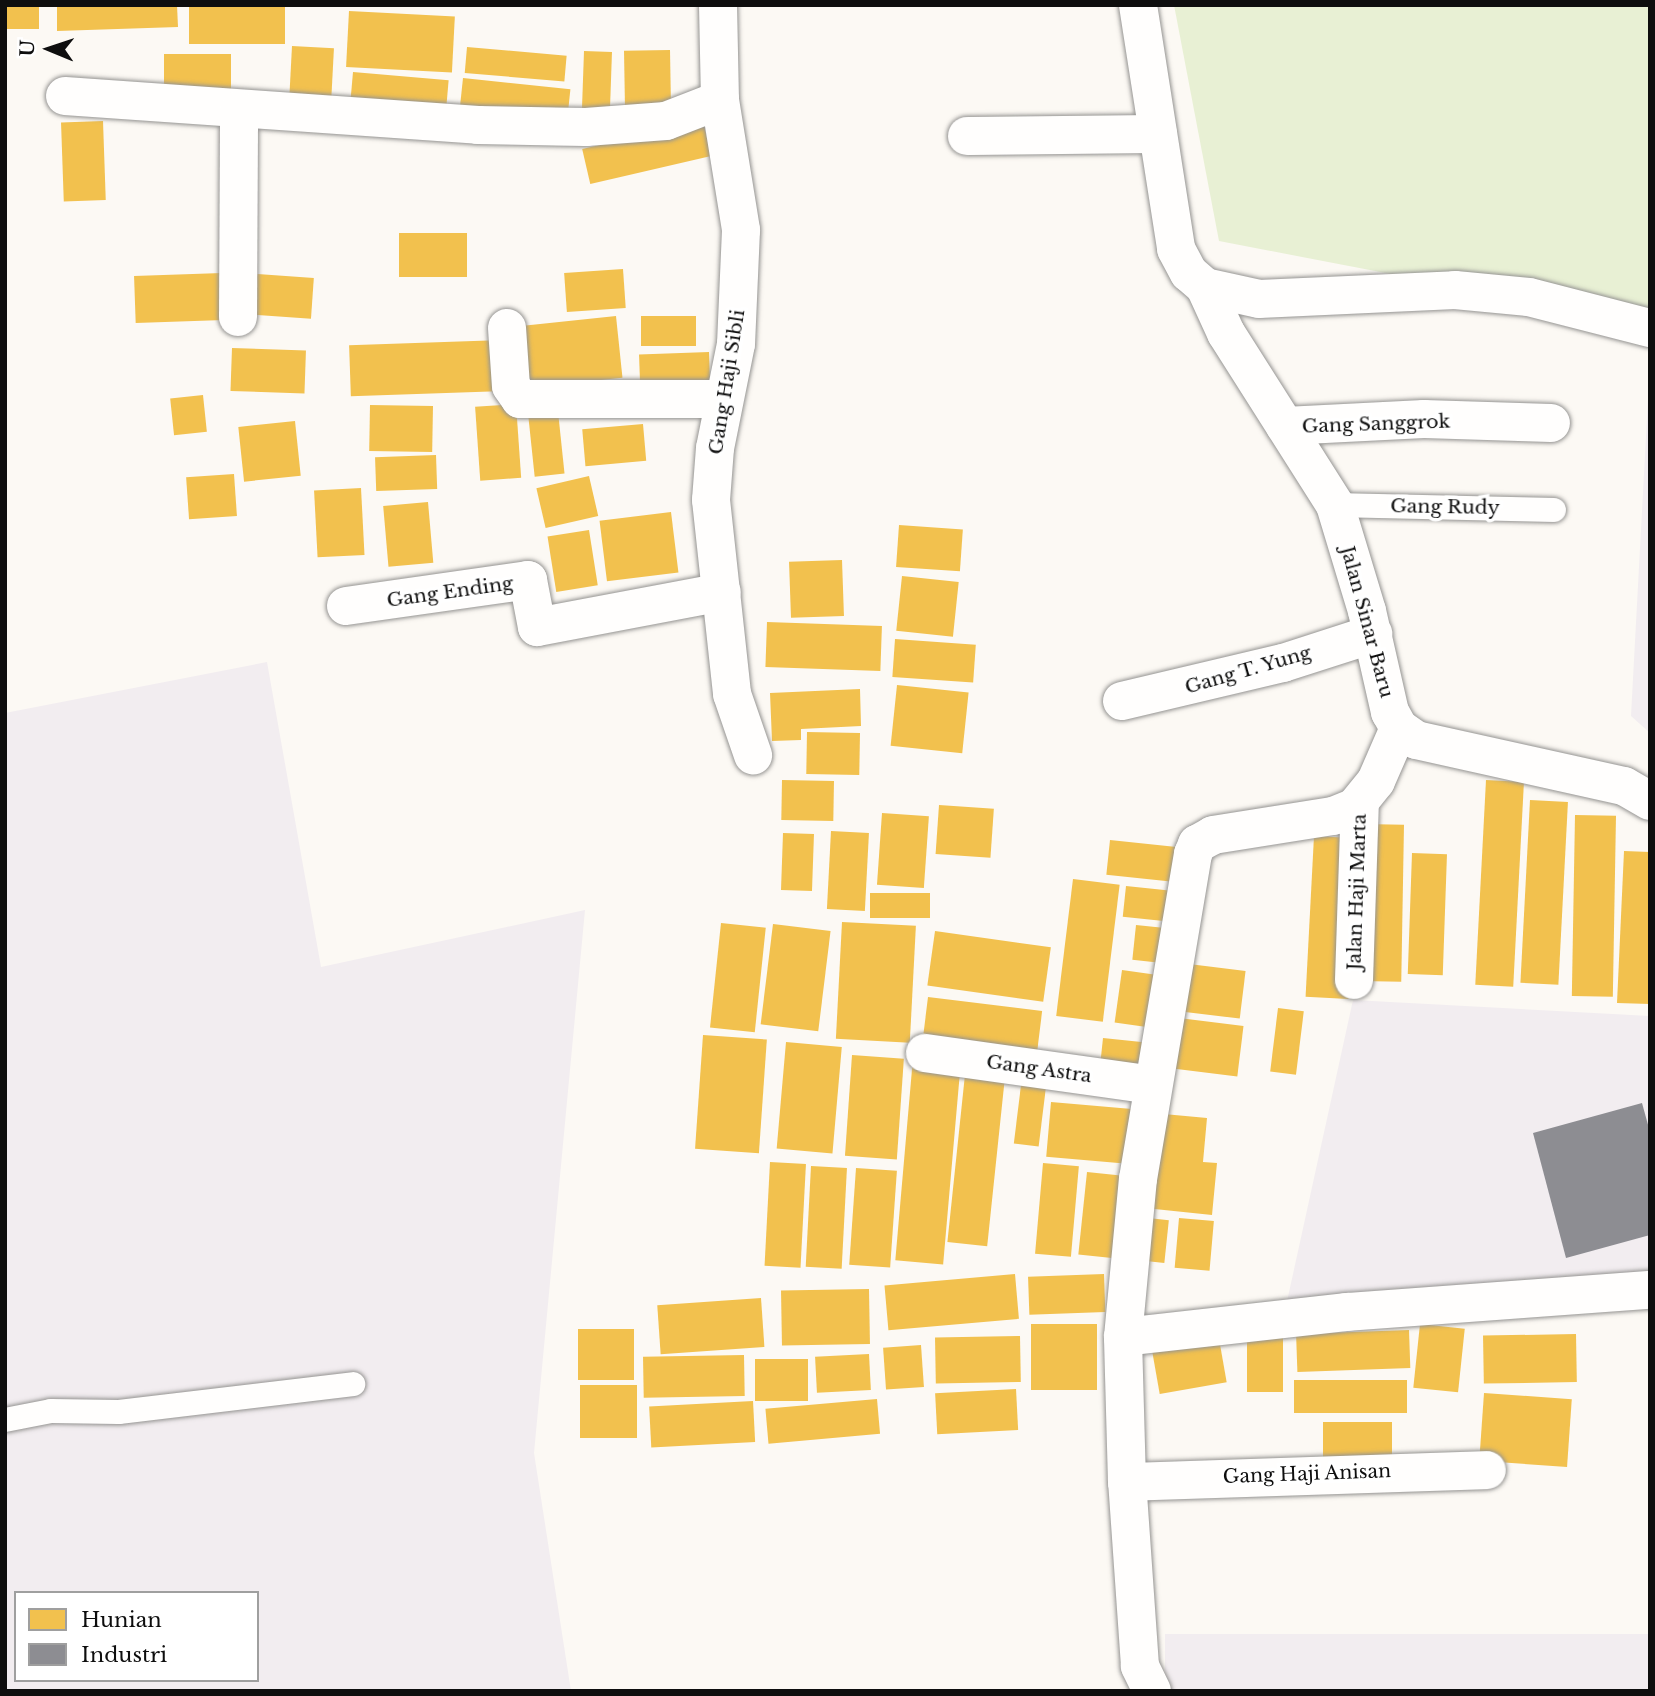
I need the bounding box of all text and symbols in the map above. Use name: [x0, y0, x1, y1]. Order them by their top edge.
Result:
north arrow: [14, 14, 84, 84]
text: U: [16, 39, 39, 57]
street label: Gang Haji Sibli: [704, 308, 750, 456]
street label: Gang Sanggrok: [1301, 410, 1451, 438]
street label: Gang Rudy: [1390, 495, 1500, 519]
street label: Jalan Sinar Baru: [1336, 544, 1398, 700]
street label: Gang Ending: [385, 572, 515, 612]
street label: Gang T. Yung: [1182, 641, 1314, 699]
street label: Jalan Haji Marta: [1343, 813, 1371, 971]
street label: Gang Astra: [984, 1050, 1094, 1088]
street label: Gang Haji Anisan: [1222, 1460, 1392, 1488]
legend: [14, 1591, 259, 1682]
text: Hunian: [81, 1607, 162, 1633]
text: Industri: [81, 1642, 167, 1668]

